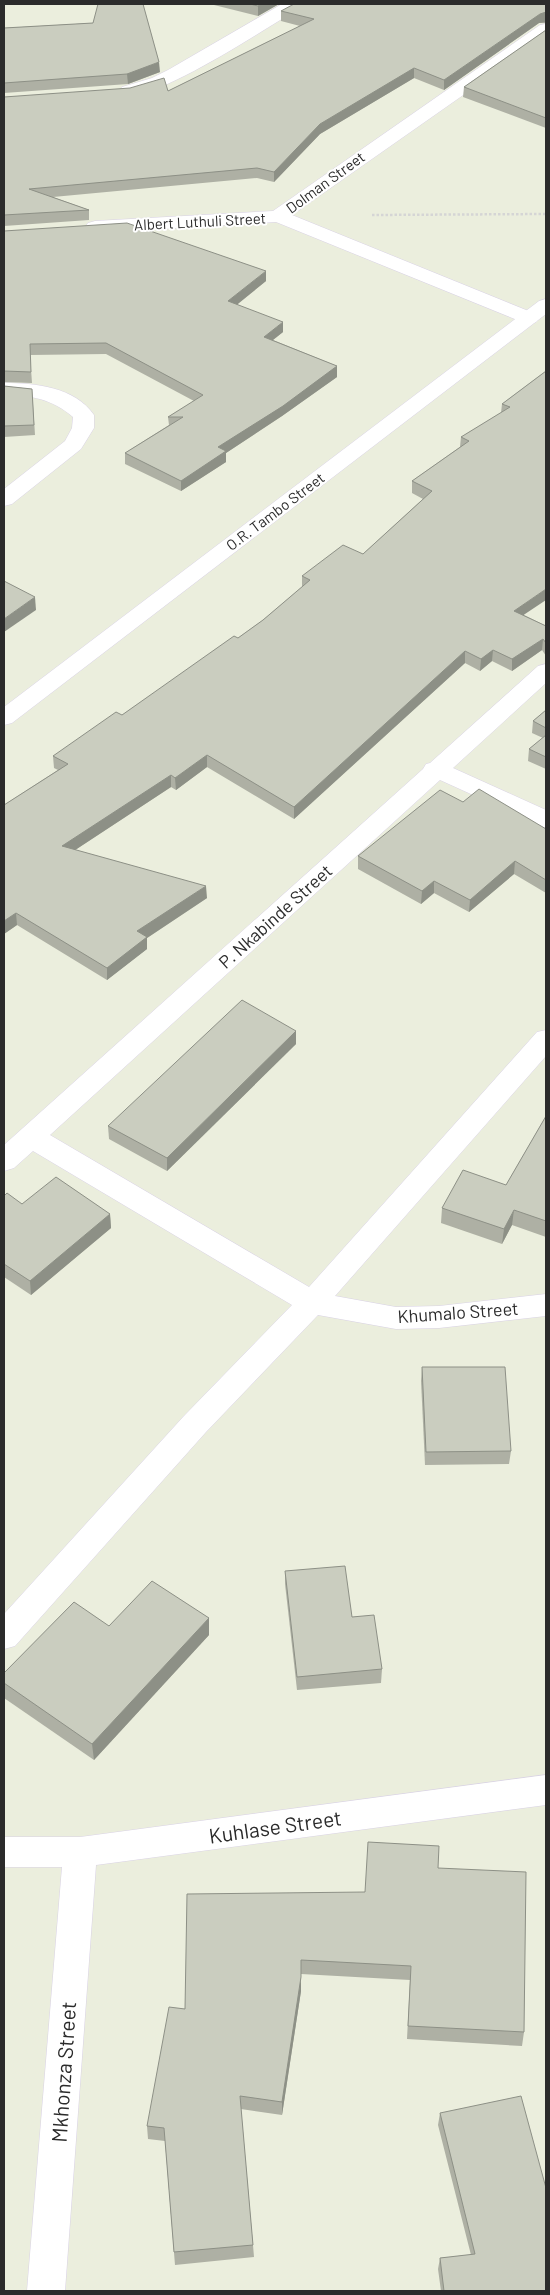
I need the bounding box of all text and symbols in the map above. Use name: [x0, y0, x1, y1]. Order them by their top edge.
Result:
street label: Dolman Street: [282, 147, 368, 217]
street label: Albert Luthuli Street: [134, 209, 266, 233]
street label: O.R. Tambo Street: [222, 468, 328, 554]
street label: P. Nkabinde Street: [214, 859, 336, 973]
street label: Khumalo Street: [397, 1297, 519, 1327]
street label: Kuhlase Street: [207, 1804, 343, 1848]
street label: Mkhonza Street: [46, 2001, 80, 2143]

